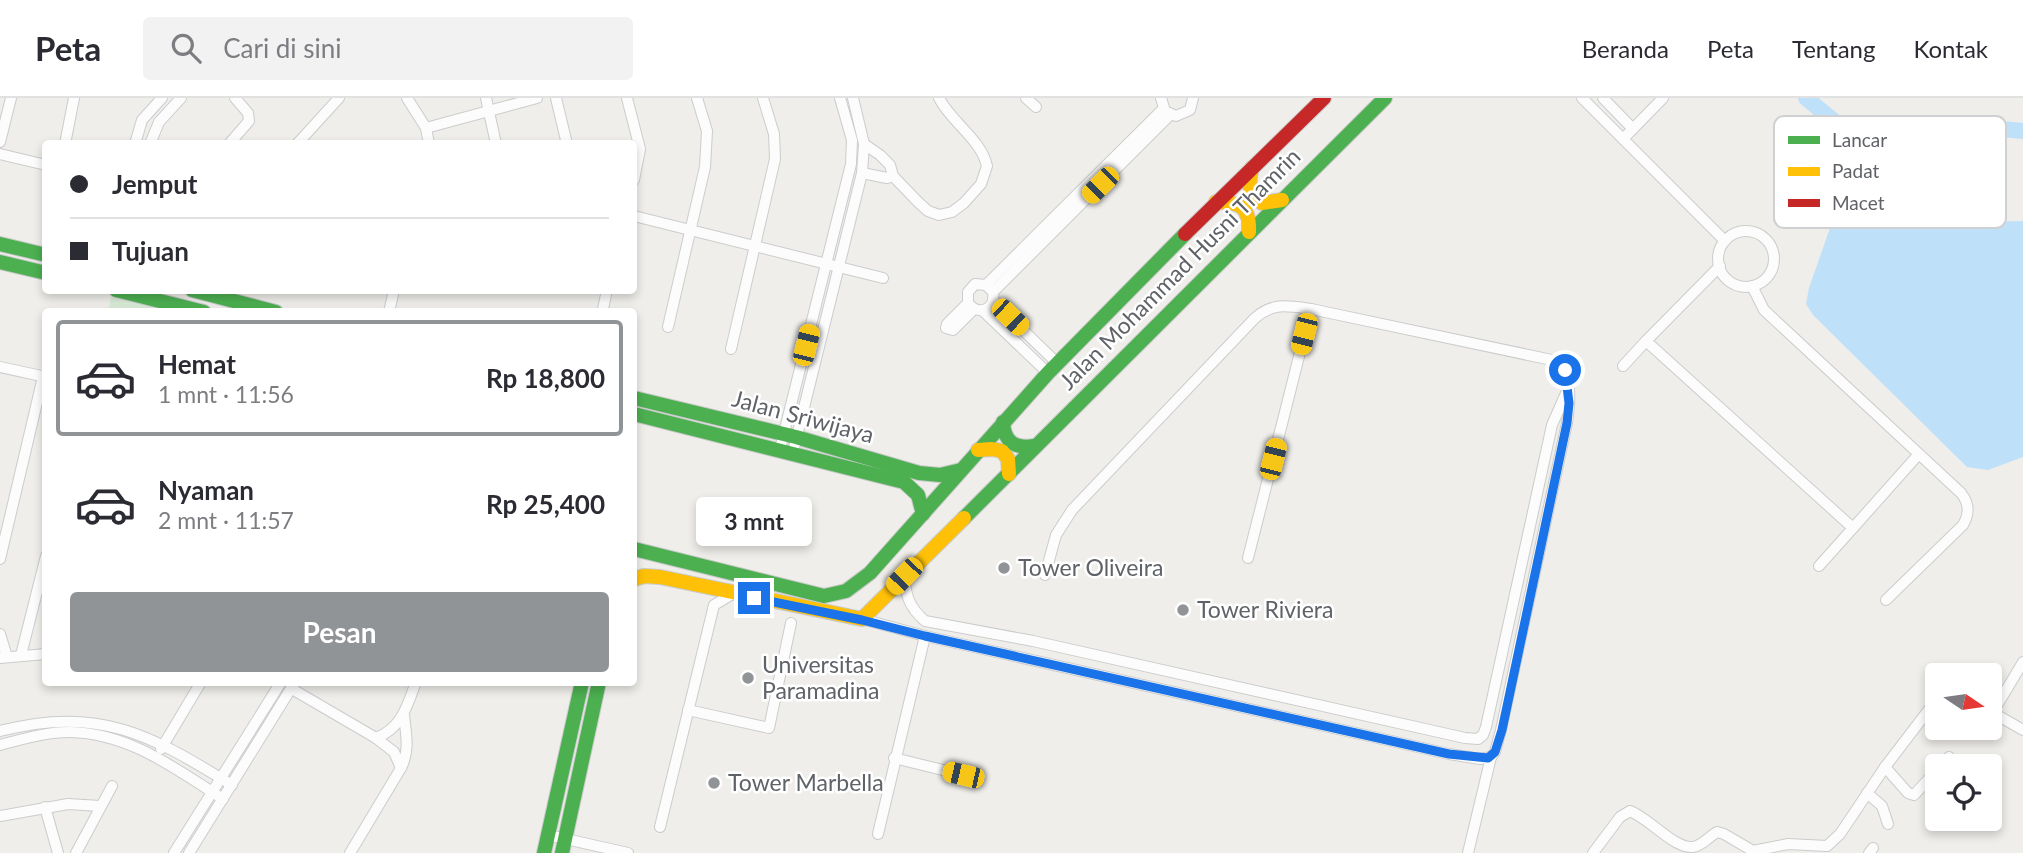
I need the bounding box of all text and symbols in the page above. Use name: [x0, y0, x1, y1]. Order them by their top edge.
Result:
search box: [143, 17, 633, 80]
text: Peta: [35, 28, 101, 68]
icon: search: [167, 29, 205, 67]
text: Cari di sini: [223, 32, 342, 64]
text: Beranda: [1582, 34, 1669, 63]
text: Peta: [1707, 34, 1754, 63]
text: Tentang: [1792, 34, 1875, 63]
text: Kontak: [1913, 34, 1988, 63]
legend: [1774, 116, 2006, 228]
text: Lancar: [1832, 128, 1887, 151]
street label: Jalan Mohammad Husni Thamrin: [1053, 142, 1306, 395]
text: Padat: [1832, 159, 1880, 182]
car: [1078, 163, 1123, 207]
text: Jemput: [112, 168, 198, 200]
text: Macet: [1832, 191, 1885, 214]
text: Tujuan: [112, 235, 189, 267]
car: [988, 295, 1033, 339]
car: [1289, 311, 1320, 357]
car: [791, 322, 822, 368]
icon: car: [74, 347, 137, 410]
text: Hemat: [158, 348, 236, 380]
route start: [1549, 354, 1581, 386]
text: Rp 18,800: [486, 362, 605, 394]
text: 1 mnt · 11:56: [158, 380, 294, 408]
street label: Jalan Sriwijaya: [729, 384, 877, 448]
car: [1258, 436, 1289, 482]
icon: car: [74, 473, 137, 536]
text: Nyaman: [158, 474, 254, 506]
text: Rp 25,400: [486, 488, 605, 520]
callout: 3 mnt: [696, 496, 812, 546]
text: 2 mnt · 11:57: [158, 506, 294, 534]
text: 3 mnt: [724, 507, 784, 535]
place label: Tower Oliveira: [1018, 553, 1163, 581]
car: [882, 554, 927, 598]
marker: Tower Oliveira: [996, 560, 1012, 576]
route end: [738, 582, 770, 614]
button: Pesan: [70, 592, 609, 672]
place label: Tower Riviera: [1197, 595, 1333, 623]
marker: Tower Riviera: [1175, 602, 1191, 618]
place label: Universitas Paramadina: [762, 650, 880, 704]
north arrow: [1925, 663, 2002, 740]
map controls: [1925, 663, 2002, 831]
marker: Universitas Paramadina: [740, 670, 756, 686]
button: locate: [1925, 754, 2002, 831]
car: [941, 760, 986, 790]
place label: Tower Marbella: [728, 768, 884, 796]
marker: Tower Marbella: [706, 775, 722, 791]

